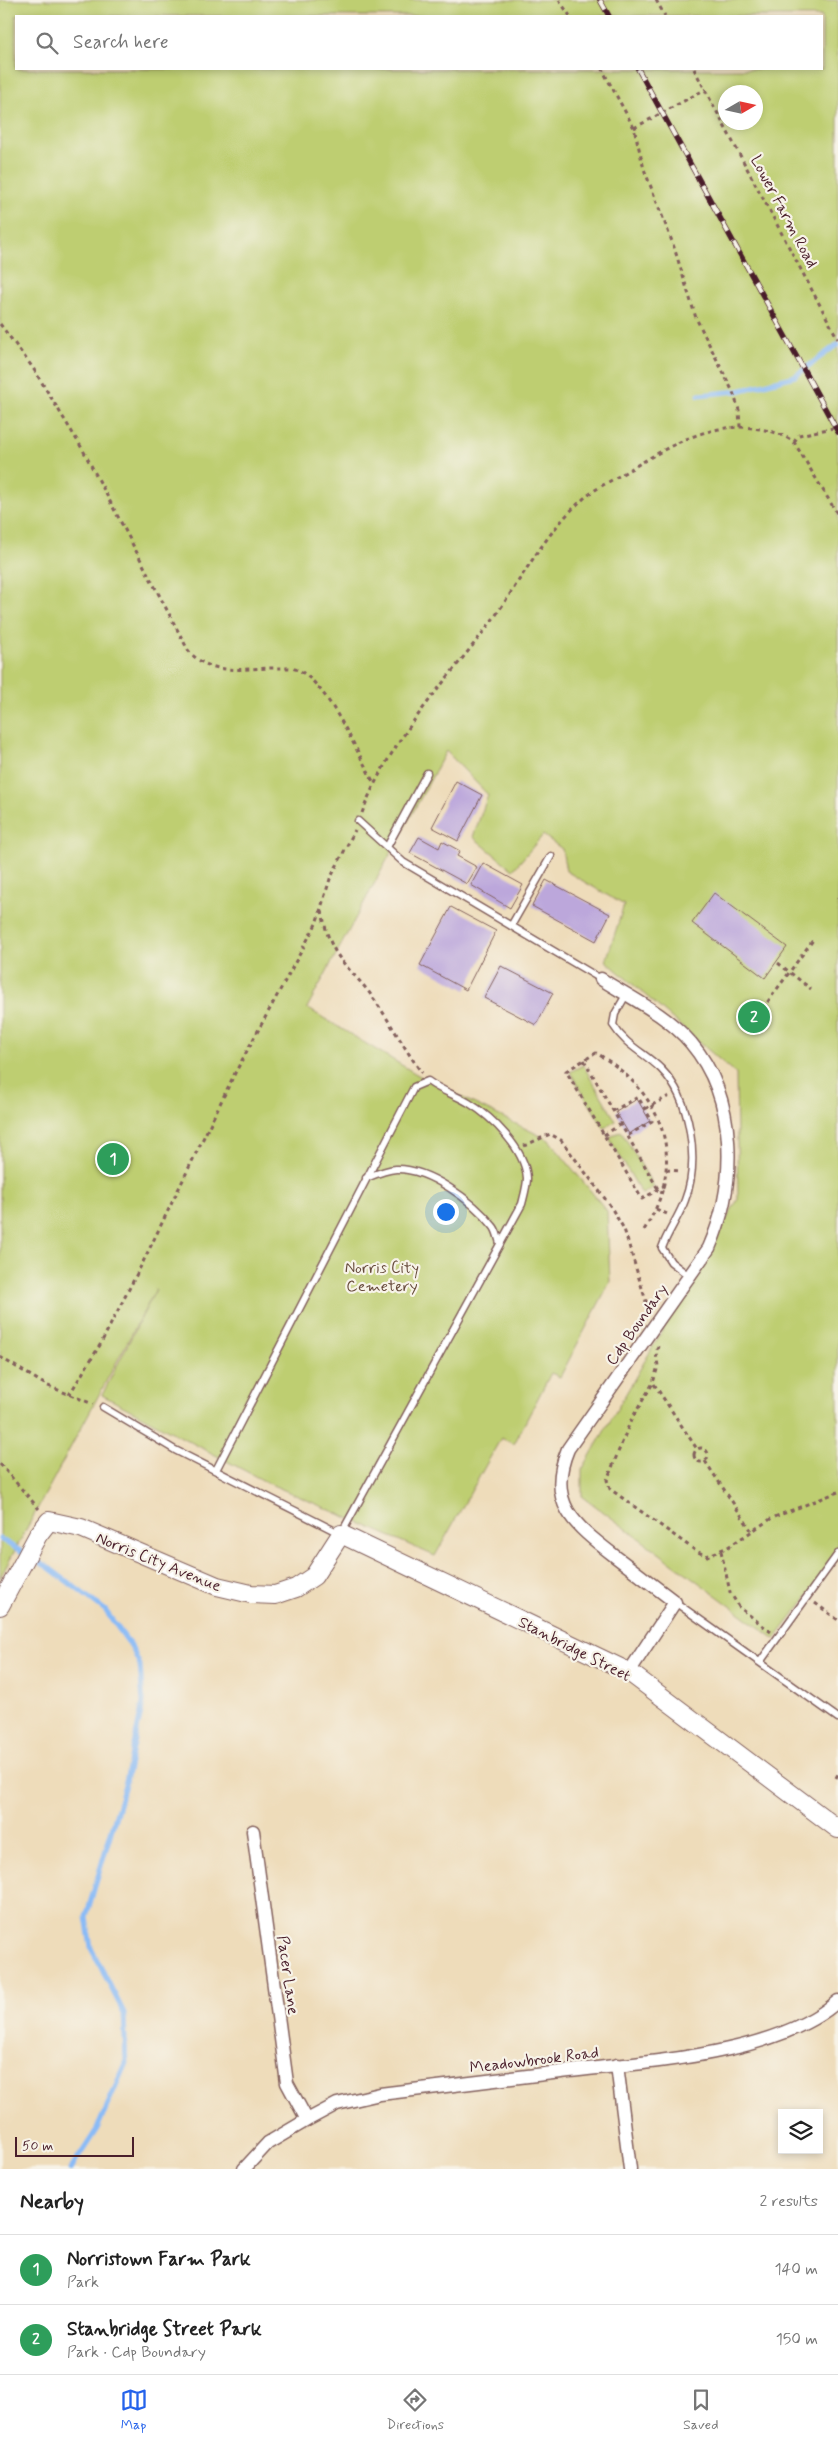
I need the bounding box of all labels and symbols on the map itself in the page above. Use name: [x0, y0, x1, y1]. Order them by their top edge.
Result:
north arrow: [718, 85, 763, 130]
street label: Lower Farm Road: [745, 152, 822, 272]
pin: 2: [738, 998, 770, 1036]
pin: 1: [97, 1140, 129, 1178]
your location: [433, 1199, 459, 1225]
park label: Norris City Cemetery: [345, 1258, 419, 1297]
street label: Cdp Boundary: [601, 1280, 673, 1370]
street label: Norris City Avenue: [93, 1528, 224, 1597]
street label: Stanbridge Street: [514, 1612, 634, 1687]
street label: Pacer Lane: [272, 1934, 303, 2016]
street label: Meadowbrook Road: [468, 2042, 600, 2079]
scale bar: [15, 2134, 134, 2157]

